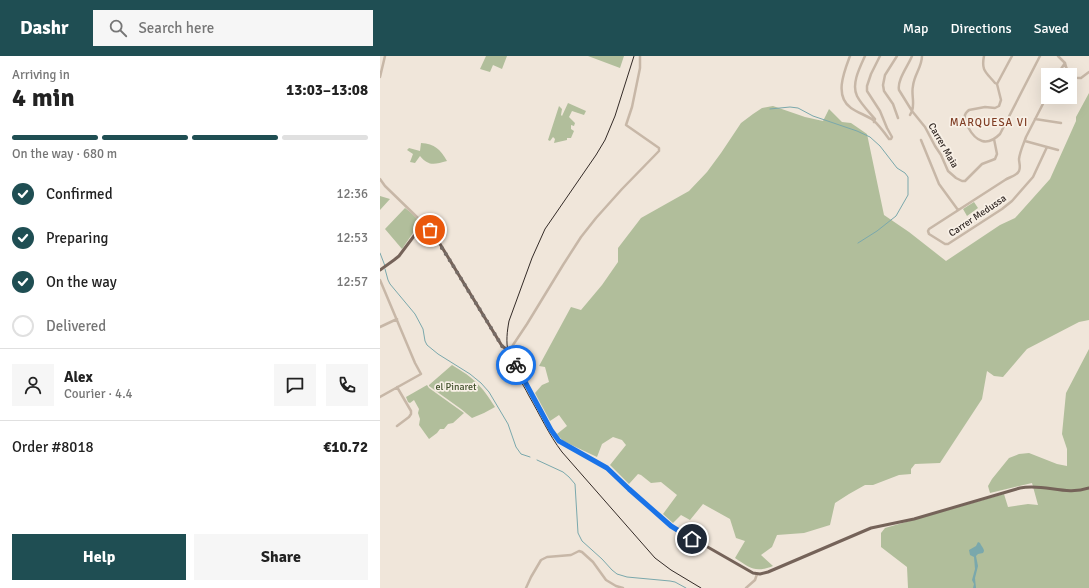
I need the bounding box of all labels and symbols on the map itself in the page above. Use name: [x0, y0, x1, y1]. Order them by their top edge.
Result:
district label: MARQUESA VI: [950, 116, 1028, 129]
street label: Carrer Maia: [925, 121, 961, 170]
street label: Carrer Medussa: [947, 192, 1009, 239]
pin: [413, 213, 447, 247]
courier: [496, 345, 536, 385]
park label: el Pinaret: [435, 381, 477, 393]
pin: [675, 522, 709, 556]

